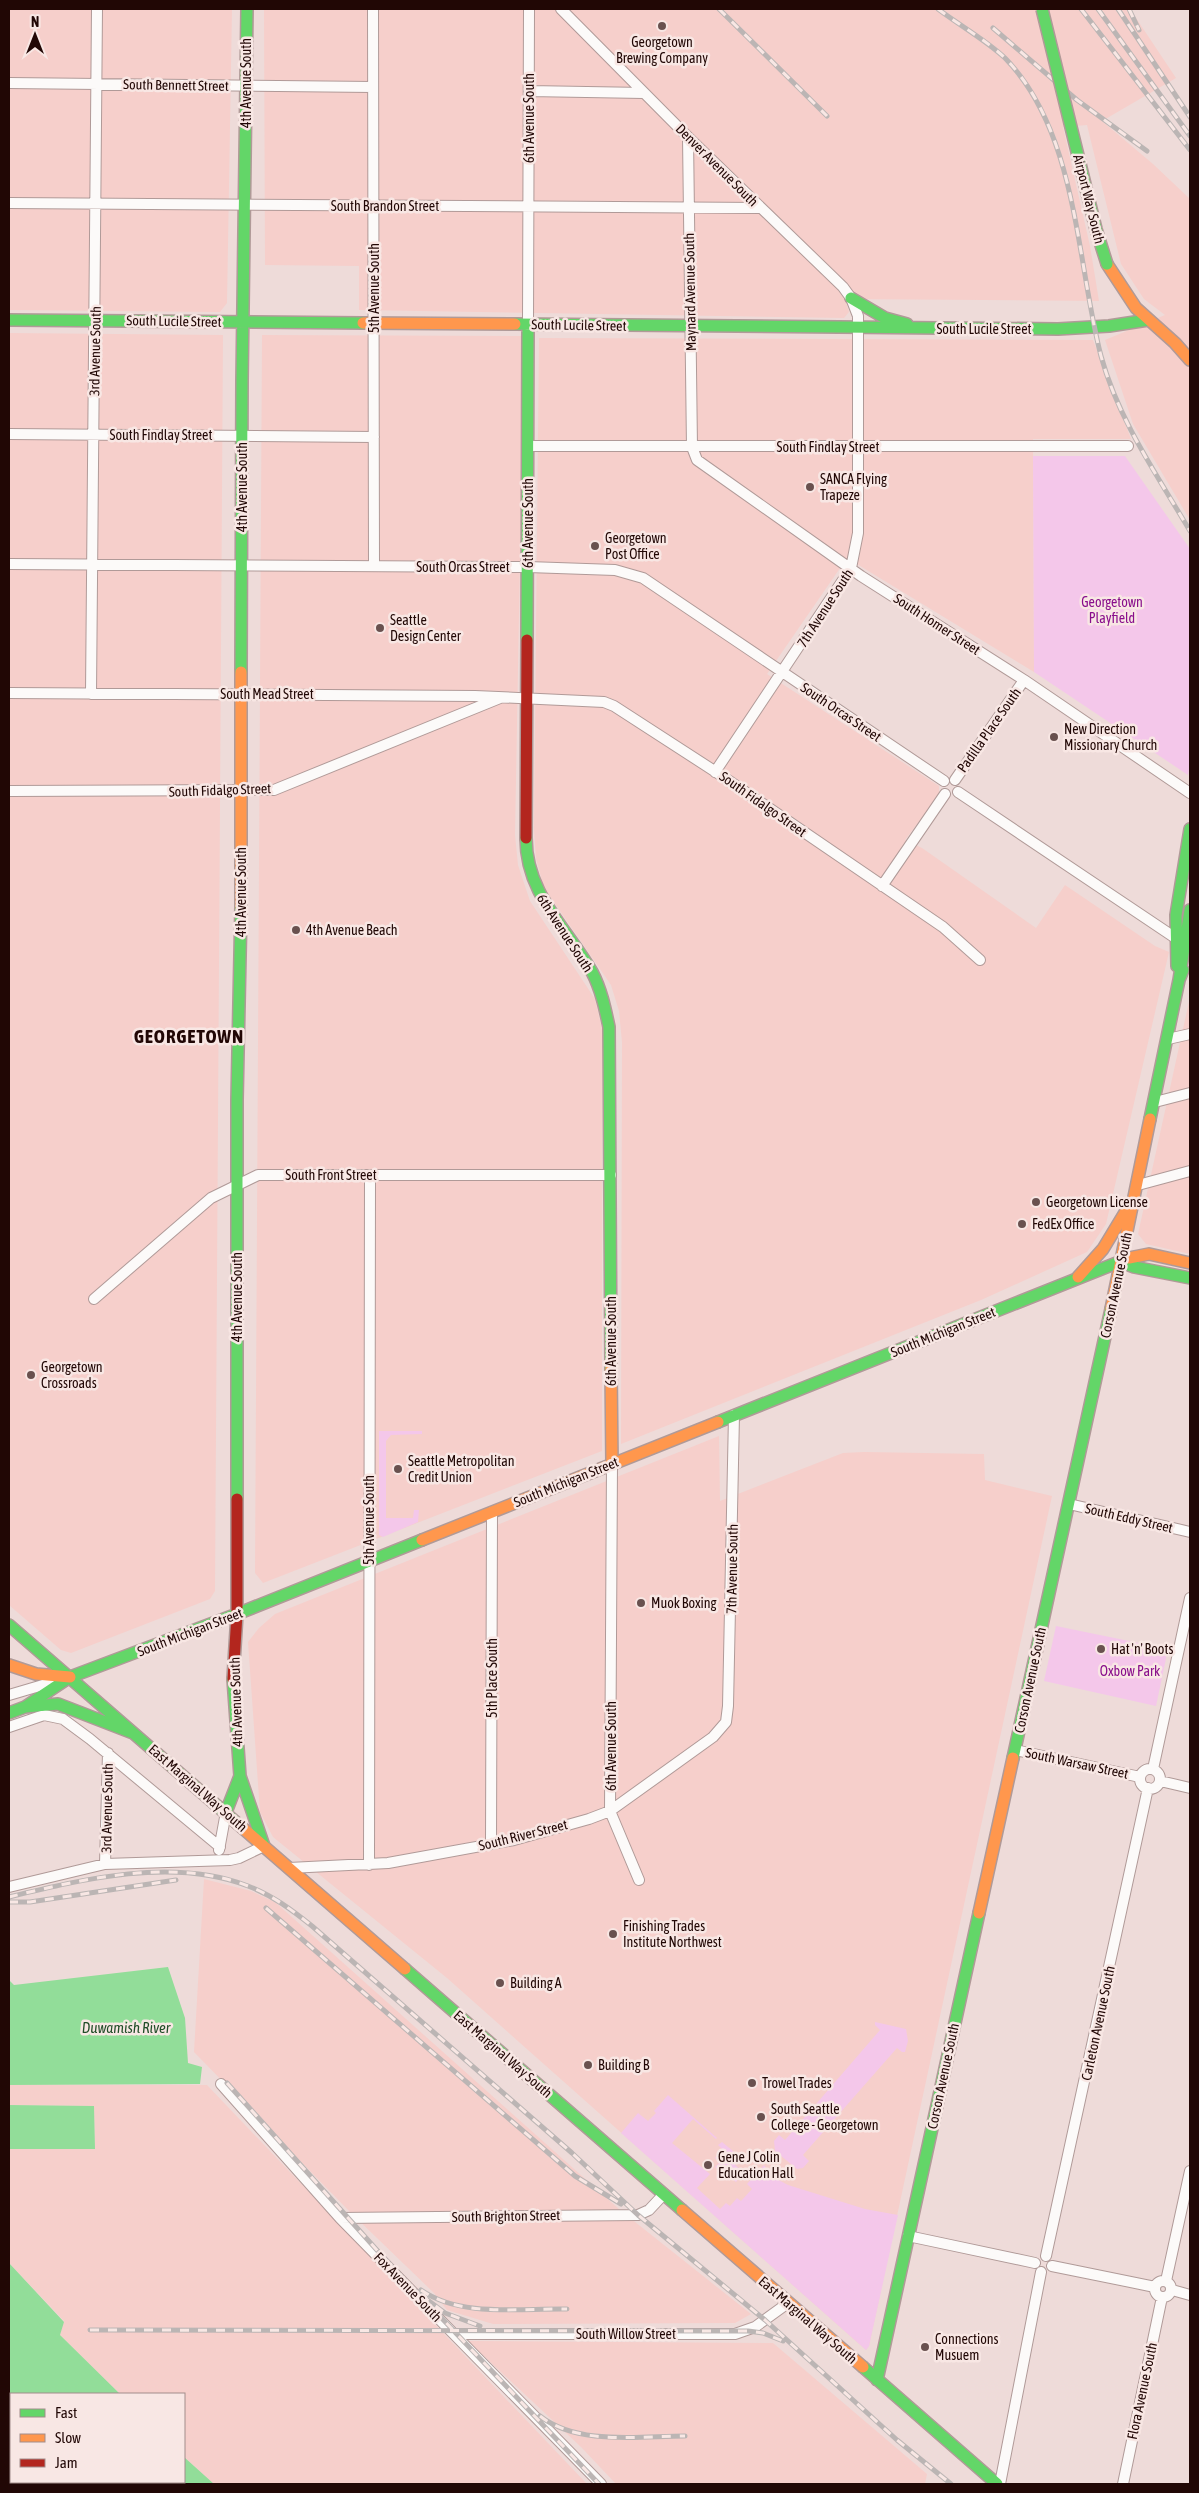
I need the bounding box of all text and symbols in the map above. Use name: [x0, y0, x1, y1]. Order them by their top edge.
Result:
north arrow: [10, 10, 60, 60]
text: N: [31, 14, 39, 30]
marker: Georgetown Brewing Company: [656, 20, 668, 32]
place label: Georgetown Brewing Company: [616, 34, 708, 66]
street label: 4th Avenue South: [238, 38, 254, 128]
street label: 6th Avenue South: [521, 73, 537, 163]
street label: South Bennett Street: [123, 76, 229, 94]
street label: Denver Avenue South: [673, 121, 761, 209]
street label: Airport Way South: [1070, 153, 1108, 245]
street label: South Brandon Street: [331, 198, 439, 214]
street label: Maynard Avenue South: [681, 233, 699, 351]
street label: 5th Avenue South: [366, 243, 382, 333]
street label: 3rd Avenue South: [86, 306, 104, 396]
street label: South Lucile Street: [126, 312, 222, 330]
street label: South Lucile Street: [531, 316, 627, 334]
street label: South Lucile Street: [936, 321, 1032, 337]
street label: South Findlay Street: [110, 427, 212, 443]
street label: South Findlay Street: [777, 439, 879, 455]
street label: 4th Avenue South: [234, 442, 250, 532]
place label: SANCA Flying Trapeze: [820, 471, 887, 503]
street label: 6th Avenue South: [520, 478, 536, 568]
marker: SANCA Flying Trapeze: [804, 481, 816, 493]
place label: Georgetown Post Office: [605, 530, 667, 562]
marker: Georgetown Post Office: [589, 540, 601, 552]
street label: South Orcas Street: [416, 559, 510, 575]
street label: 7th Avenue South: [794, 566, 856, 650]
street label: South Homer Street: [891, 590, 983, 658]
park label: Georgetown Playfield: [1081, 594, 1143, 626]
place label: Seattle Design Center: [390, 612, 462, 644]
marker: Seattle Design Center: [374, 622, 386, 634]
street label: South Orcas Street: [798, 679, 884, 745]
street label: Padilla Place South: [954, 685, 1024, 775]
street label: South Mead Street: [220, 686, 314, 702]
place label: New Direction Missionary Church: [1064, 721, 1157, 753]
marker: New Direction Missionary Church: [1048, 731, 1060, 743]
street label: South Fidalgo Street: [716, 768, 810, 840]
street label: South Fidalgo Street: [169, 780, 271, 800]
street label: 4th Avenue South: [233, 847, 249, 937]
street label: 6th Avenue South: [534, 891, 596, 975]
place label: 4th Avenue Beach: [306, 922, 397, 938]
marker: 4th Avenue Beach: [290, 924, 302, 936]
district label: GEORGETOWN: [134, 1025, 244, 1047]
street label: South Front Street: [285, 1167, 377, 1183]
place label: Georgetown License: [1046, 1194, 1148, 1210]
marker: Georgetown License: [1030, 1196, 1042, 1208]
place label: FedEx Office: [1032, 1216, 1094, 1232]
marker: FedEx Office: [1016, 1218, 1028, 1230]
street label: Corson Avenue South: [1097, 1231, 1135, 1339]
street label: 4th Avenue South: [229, 1252, 245, 1342]
street label: 6th Avenue South: [603, 1296, 619, 1386]
street label: South Michigan Street: [888, 1304, 998, 1360]
place label: Georgetown Crossroads: [41, 1359, 103, 1391]
marker: Georgetown Crossroads: [25, 1369, 37, 1381]
place label: Seattle Metropolitan Credit Union: [408, 1453, 515, 1485]
street label: South Michigan Street: [511, 1454, 621, 1510]
marker: Seattle Metropolitan Credit Union: [392, 1463, 404, 1475]
street label: 5th Avenue South: [361, 1475, 377, 1565]
street label: South Eddy Street: [1084, 1500, 1174, 1536]
street label: 7th Avenue South: [723, 1524, 741, 1614]
place label: Muok Boxing: [651, 1595, 717, 1611]
marker: Muok Boxing: [635, 1597, 647, 1609]
street label: South Michigan Street: [135, 1605, 245, 1659]
street label: Corson Avenue South: [1011, 1626, 1049, 1734]
street label: 5th Place South: [484, 1638, 500, 1718]
place label: Hat 'n' Boots: [1111, 1641, 1173, 1657]
marker: Hat 'n' Boots: [1095, 1643, 1107, 1655]
street label: 4th Avenue South: [226, 1657, 246, 1747]
park label: Oxbow Park: [1100, 1663, 1160, 1679]
street label: 6th Avenue South: [603, 1701, 619, 1791]
street label: East Marginal Way South: [146, 1741, 250, 1835]
street label: South Warsaw Street: [1024, 1744, 1130, 1782]
street label: 3rd Avenue South: [98, 1763, 116, 1853]
street label: South River Street: [477, 1816, 569, 1854]
place label: Finishing Trades Institute Northwest: [623, 1918, 722, 1950]
marker: Finishing Trades Institute Northwest: [607, 1928, 619, 1940]
street label: Carleton Avenue South: [1078, 1964, 1118, 2082]
place label: Building A: [510, 1975, 562, 1991]
marker: Building A: [494, 1977, 506, 1989]
street label: East Marginal Way South: [451, 2007, 555, 2101]
water label: Duwamish River: [82, 2019, 171, 2036]
street label: Corson Avenue South: [924, 2022, 962, 2130]
place label: Building B: [598, 2057, 650, 2073]
marker: Building B: [582, 2059, 594, 2071]
place label: Trowel Trades: [762, 2075, 832, 2091]
marker: Trowel Trades: [746, 2077, 758, 2089]
place label: South Seattle College - Georgetown: [771, 2101, 879, 2133]
marker: South Seattle College - Georgetown: [755, 2111, 767, 2123]
place label: Gene J Colin Education Hall: [718, 2149, 794, 2181]
marker: Gene J Colin Education Hall: [702, 2159, 714, 2171]
street label: South Brighton Street: [452, 2207, 560, 2225]
street label: Fox Avenue South: [371, 2249, 445, 2325]
street label: East Marginal Way South: [756, 2273, 860, 2367]
street label: South Willow Street: [576, 2326, 676, 2342]
place label: Connections Musuem: [935, 2331, 999, 2363]
marker: Connections Musuem: [919, 2341, 931, 2353]
street label: Flora Avenue South: [1124, 2341, 1160, 2441]
legend: [10, 2393, 185, 2483]
text: Fast: [55, 2404, 77, 2421]
text: Slow: [55, 2429, 81, 2446]
text: Jam: [55, 2454, 78, 2471]

